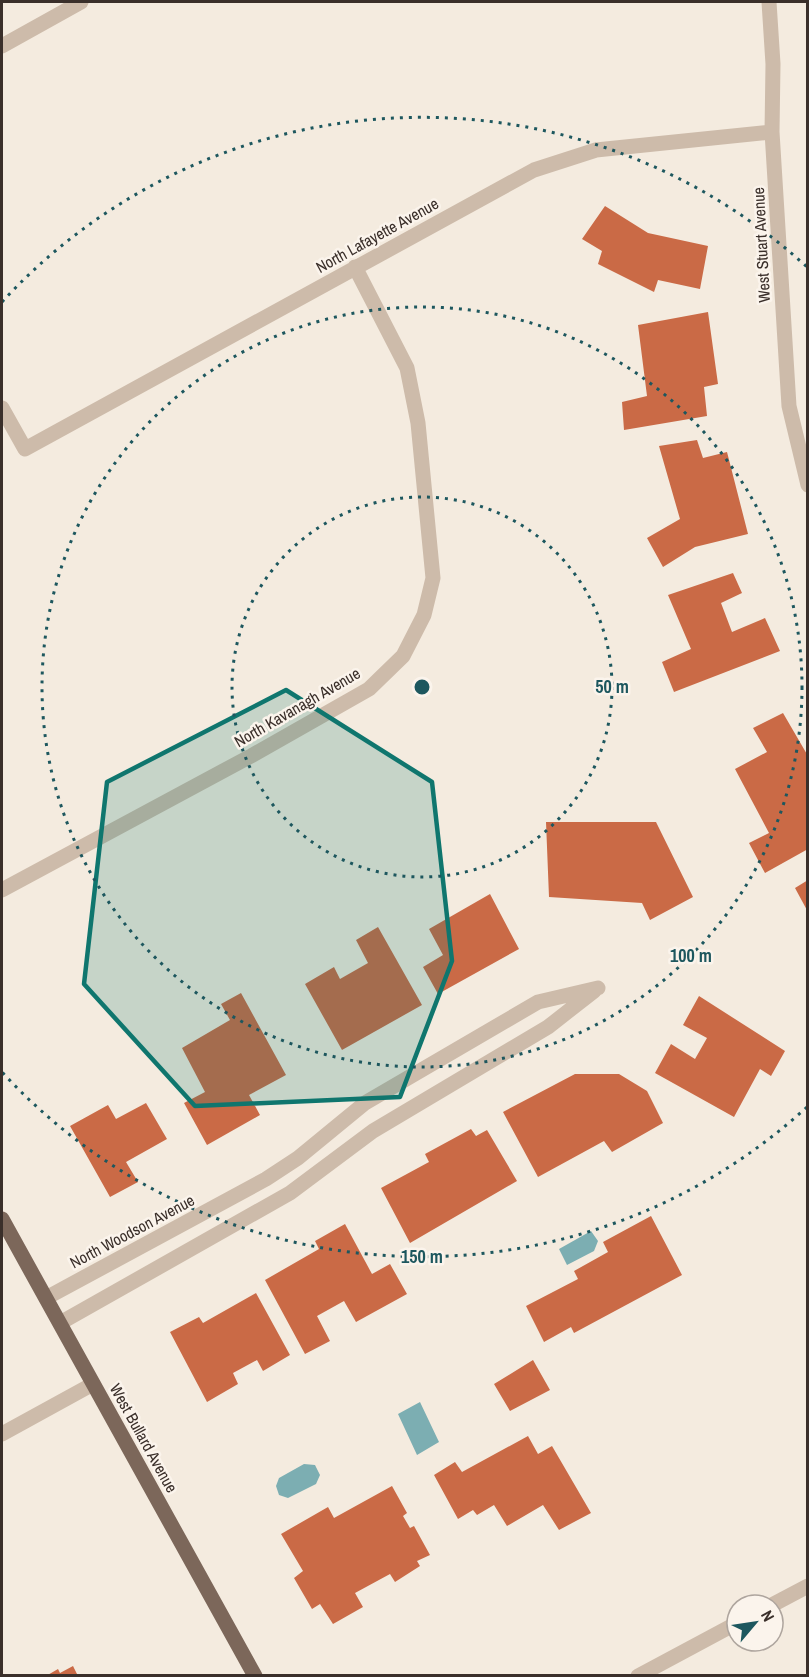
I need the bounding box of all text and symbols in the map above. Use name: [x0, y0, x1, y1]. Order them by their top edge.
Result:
street label: West Stuart Avenue: [747, 187, 775, 303]
street label: North Lafayette Avenue: [312, 192, 442, 278]
street label: North Kavanagh Avenue: [230, 662, 364, 752]
text: 50 m: [595, 674, 629, 699]
centre of rings: [412, 677, 432, 697]
text: 100 m: [670, 943, 712, 968]
street label: North Woodson Avenue: [66, 1189, 198, 1273]
text: 150 m: [401, 1244, 443, 1269]
street label: West Bullard Avenue: [105, 1380, 183, 1496]
north arrow: [725, 1593, 785, 1653]
text: N: [756, 1606, 780, 1625]

